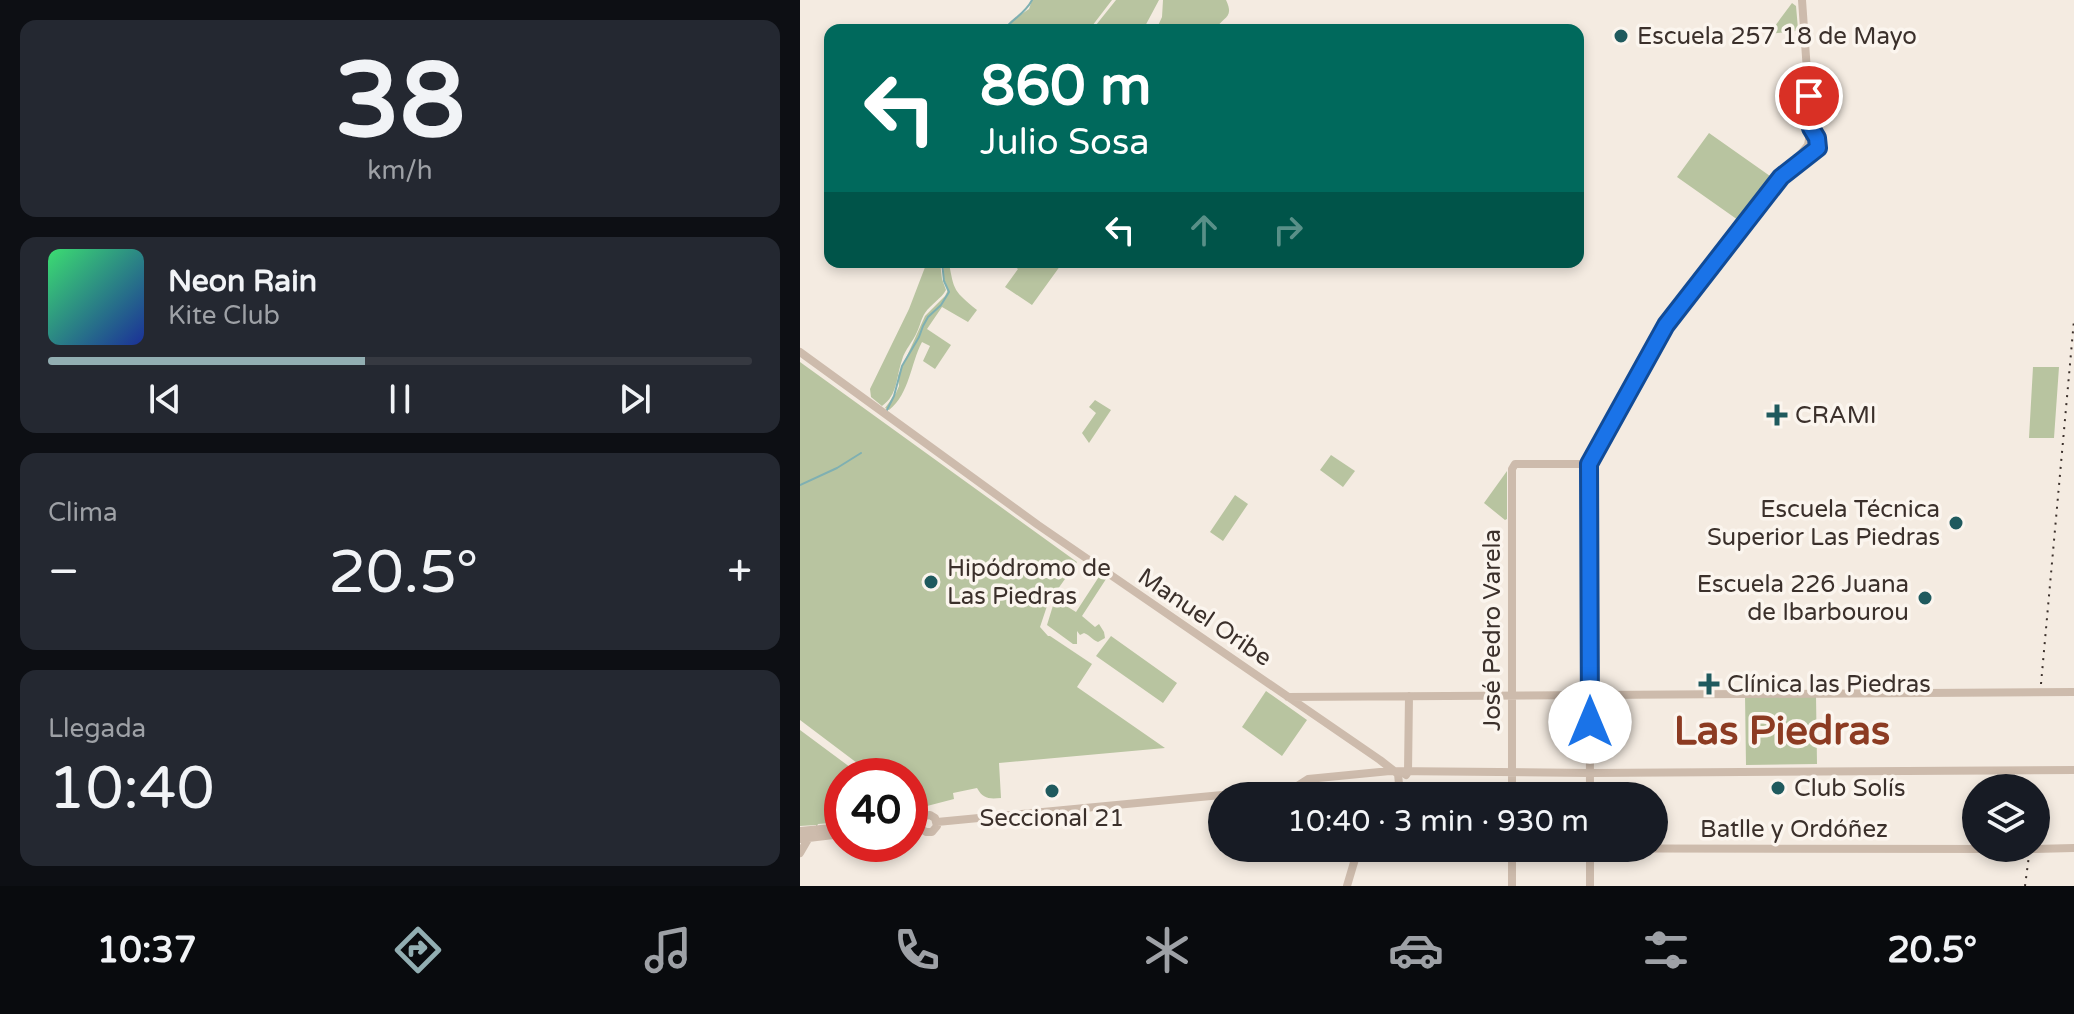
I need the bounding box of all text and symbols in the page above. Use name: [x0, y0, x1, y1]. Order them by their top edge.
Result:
place label: Escuela 257 18 de Mayo: [1637, 22, 1917, 51]
marker: Escuela 257 18 de Mayo: [1612, 27, 1630, 45]
text: 38: [335, 40, 465, 165]
text: 860 m: [980, 53, 1151, 120]
icon: left: [848, 56, 952, 160]
pin: [1775, 62, 1843, 130]
icon: arrive: [1787, 74, 1831, 118]
text: Julio Sosa: [980, 121, 1149, 164]
text: km/h: [367, 155, 433, 186]
icon: left: [1098, 208, 1142, 252]
icon: ahead: [1182, 208, 1226, 252]
icon: right: [1266, 208, 1310, 252]
text: Neon Rain: [168, 263, 317, 300]
text: Kite Club: [168, 300, 280, 331]
icon: previous: [143, 377, 187, 421]
icon: pause: [378, 377, 422, 421]
icon: next: [613, 377, 657, 421]
place label: CRAMI: [1795, 401, 1877, 430]
marker: CRAMI: [1766, 404, 1788, 426]
place label: Escuela Técnica Superior Las Piedras: [1707, 495, 1940, 552]
text: Clima: [48, 497, 118, 528]
marker: Escuela Técnica Superior Las Piedras: [1947, 514, 1965, 532]
street label: José Pedro Varela: [1478, 529, 1507, 731]
text: 20.5°: [328, 537, 478, 609]
text: −: [48, 546, 79, 599]
text: +: [727, 546, 752, 599]
place label: Hipódromo de Las Piedras: [947, 554, 1111, 611]
street label: Manuel Oribe: [1132, 562, 1277, 673]
place label: Escuela 226 Juana de Ibarbourou: [1697, 570, 1909, 627]
marker: Hipódromo de Las Piedras: [922, 573, 940, 591]
marker: Escuela 226 Juana de Ibarbourou: [1916, 589, 1934, 607]
place label: Clínica las Piedras: [1727, 670, 1931, 699]
marker: Clínica las Piedras: [1698, 673, 1720, 695]
position arrow: [1548, 680, 1632, 764]
district label: Las Piedras: [1674, 707, 1890, 755]
text: Llegada: [48, 713, 146, 744]
text: 10:40: [48, 753, 214, 825]
speed limit sign: 40: [824, 758, 928, 862]
place label: Club Solís: [1794, 774, 1906, 803]
map controls: [1962, 774, 2050, 862]
button: layers: [1962, 774, 2050, 862]
marker: Club Solís: [1769, 779, 1787, 797]
marker: Seccional 21: [1043, 782, 1061, 800]
text: 10:40 · 3 min · 930 m: [1287, 803, 1589, 840]
place label: Seccional 21: [980, 804, 1124, 833]
street label: Batlle y Ordóñez: [1700, 815, 1888, 844]
icon: directions: [390, 922, 446, 978]
icon: music: [640, 922, 696, 978]
icon: phone: [889, 922, 945, 978]
icon: climate: [1139, 922, 1195, 978]
icon: car: [1388, 922, 1444, 978]
icon: filters: [1638, 922, 1694, 978]
text: 10:37: [97, 929, 197, 972]
text: 20.5°: [1887, 929, 1977, 972]

